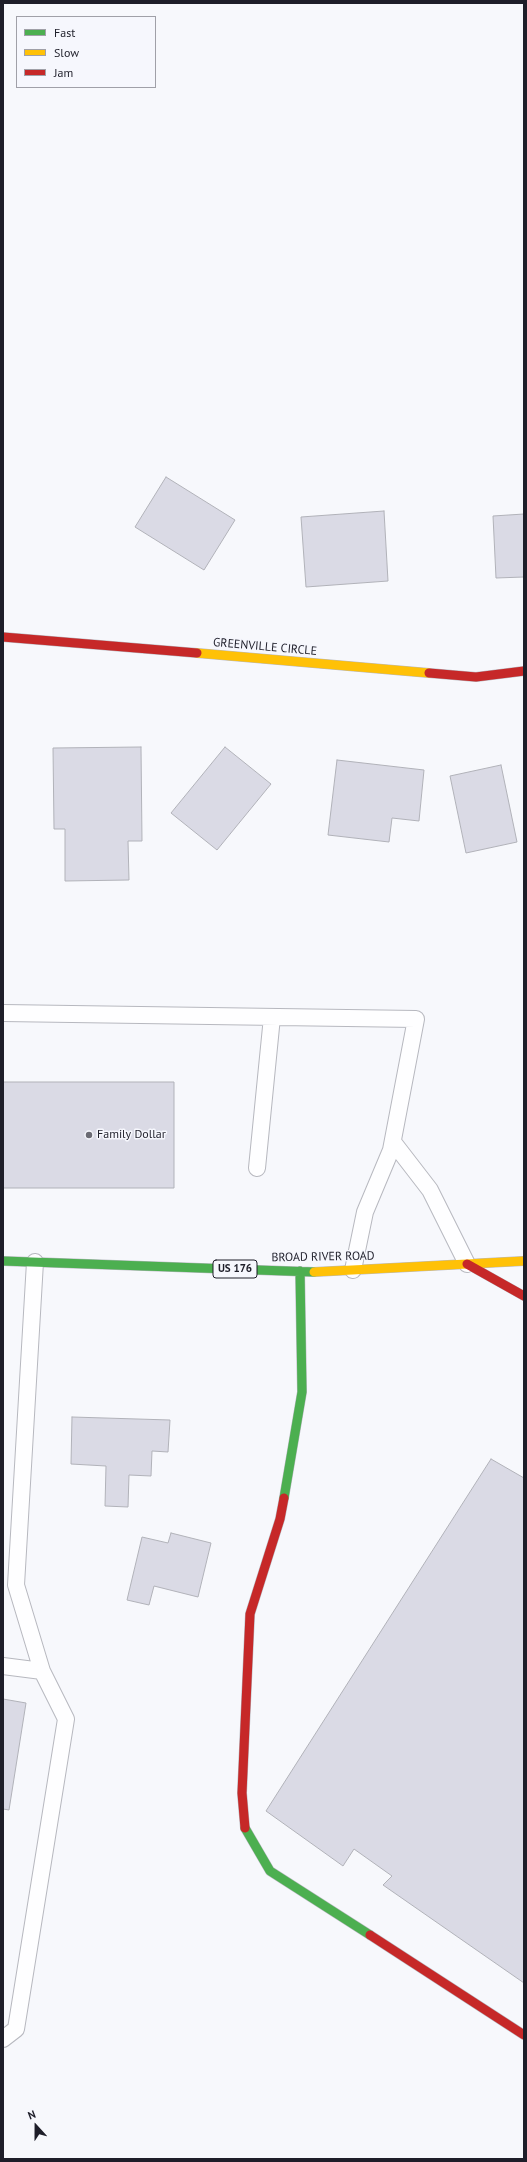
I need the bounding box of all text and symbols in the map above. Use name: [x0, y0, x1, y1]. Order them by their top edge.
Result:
legend: [16, 16, 156, 88]
text: Fast: [54, 25, 75, 40]
text: Slow: [54, 45, 79, 60]
text: Jam: [54, 65, 73, 80]
street label: GREENVILLE CIRCLE: [212, 635, 318, 659]
place label: Family Dollar: [97, 1128, 166, 1142]
marker: Family Dollar: [84, 1130, 94, 1140]
street label: BROAD RIVER ROAD: [271, 1249, 375, 1265]
road number: US 176: [213, 1260, 257, 1278]
north arrow: [16, 2106, 56, 2146]
text: N: [26, 2107, 38, 2123]

